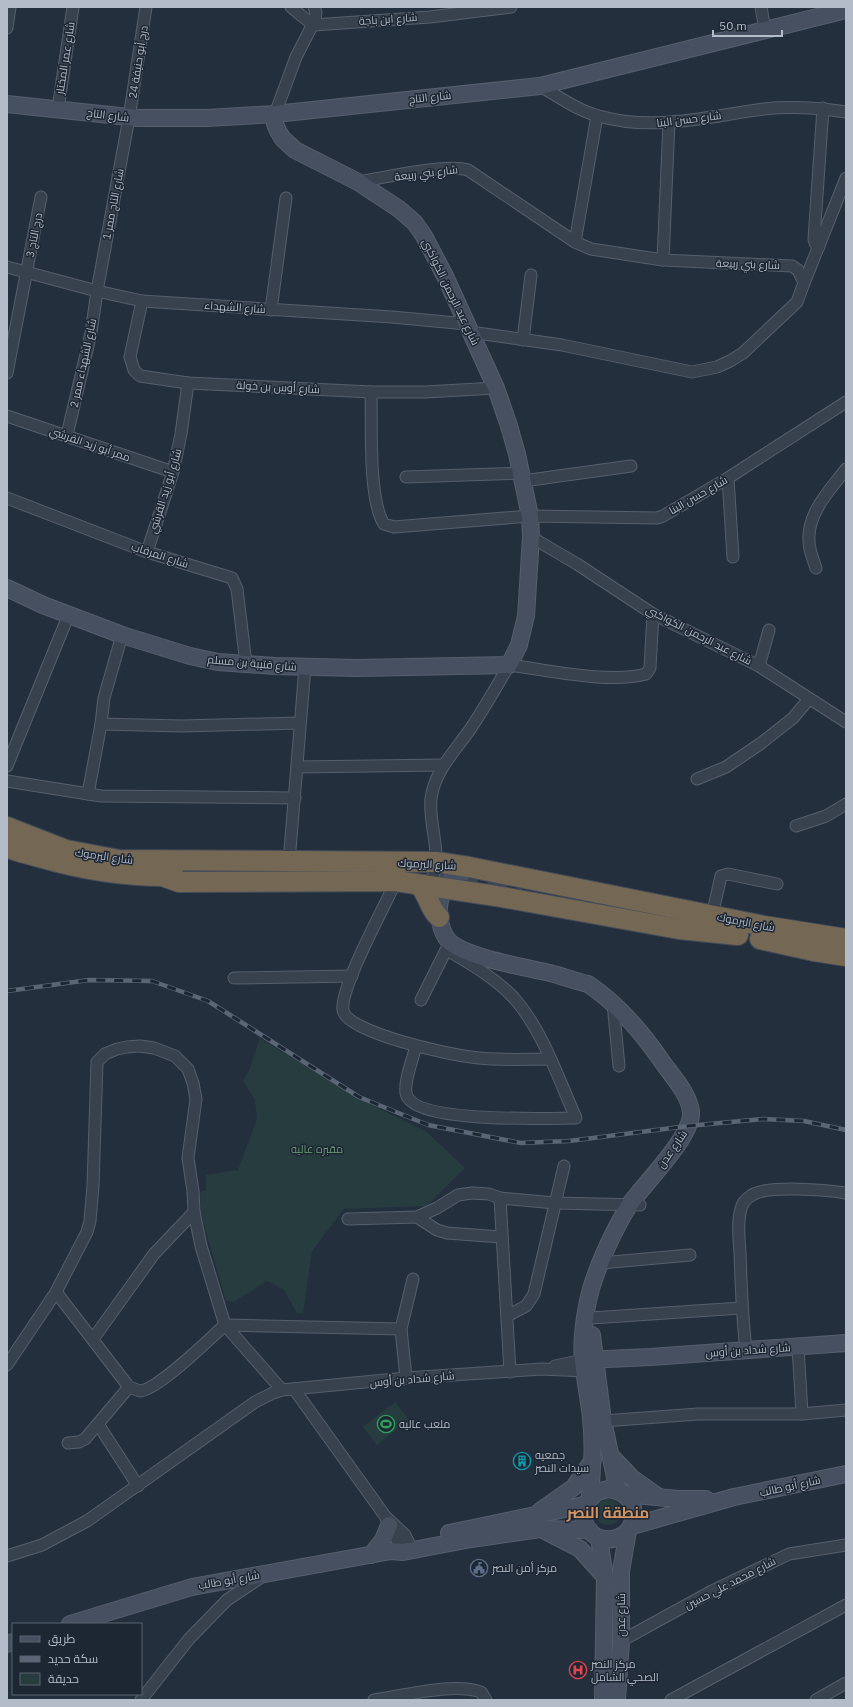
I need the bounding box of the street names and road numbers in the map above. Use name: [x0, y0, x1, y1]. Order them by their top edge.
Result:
street label: شارع ابن باجة: [358, 10, 418, 29]
street label: شارع عمر المختار: [52, 21, 79, 96]
street label: درج أبو حنيفة 24: [125, 24, 152, 100]
street label: شارع التاج: [408, 88, 452, 107]
street label: شارع التاج: [86, 105, 130, 126]
street label: شارع حسن البنا: [656, 108, 722, 131]
street label: شارع بني ربيعة: [393, 162, 459, 186]
street label: شارع التاج ممر 1: [99, 167, 128, 241]
street label: درج التاج 3: [23, 211, 46, 259]
street label: شارع عبد الرحمن الكواكبي: [417, 236, 483, 348]
street label: شارع بني ربيعة: [716, 256, 780, 274]
street label: شارع الشهداء: [204, 298, 266, 317]
street label: شارع الشهداء ممر 2: [67, 317, 100, 409]
street label: شارع أوس بن خولة: [236, 378, 320, 397]
street label: ممر أبو زيد القرشي: [47, 424, 132, 465]
street label: شارع أبو زيد القرشي: [145, 447, 186, 535]
street label: شارع حسن البنا: [666, 473, 730, 518]
street label: شارع المرقاب: [129, 539, 190, 572]
street label: شارع عبد الرحمن الكواكبي: [643, 602, 754, 670]
street label: شارع قتيبة بن مسلم: [207, 652, 297, 675]
street label: شارع اليرموك: [74, 845, 134, 868]
street label: شارع اليرموك: [397, 855, 457, 874]
street label: شارع اليرموك: [716, 910, 776, 935]
street label: شارع عدن: [654, 1127, 691, 1171]
street label: شارع شداد بن أوس: [705, 1340, 791, 1361]
street label: شارع شداد بن أوس: [369, 1368, 455, 1391]
street label: شارع أبو طالب: [758, 1473, 822, 1500]
street label: شارع محمد علي حسين: [682, 1554, 779, 1614]
street label: شارع أبو طالب: [197, 1568, 261, 1593]
street label: شارع عدن: [614, 1593, 629, 1637]

